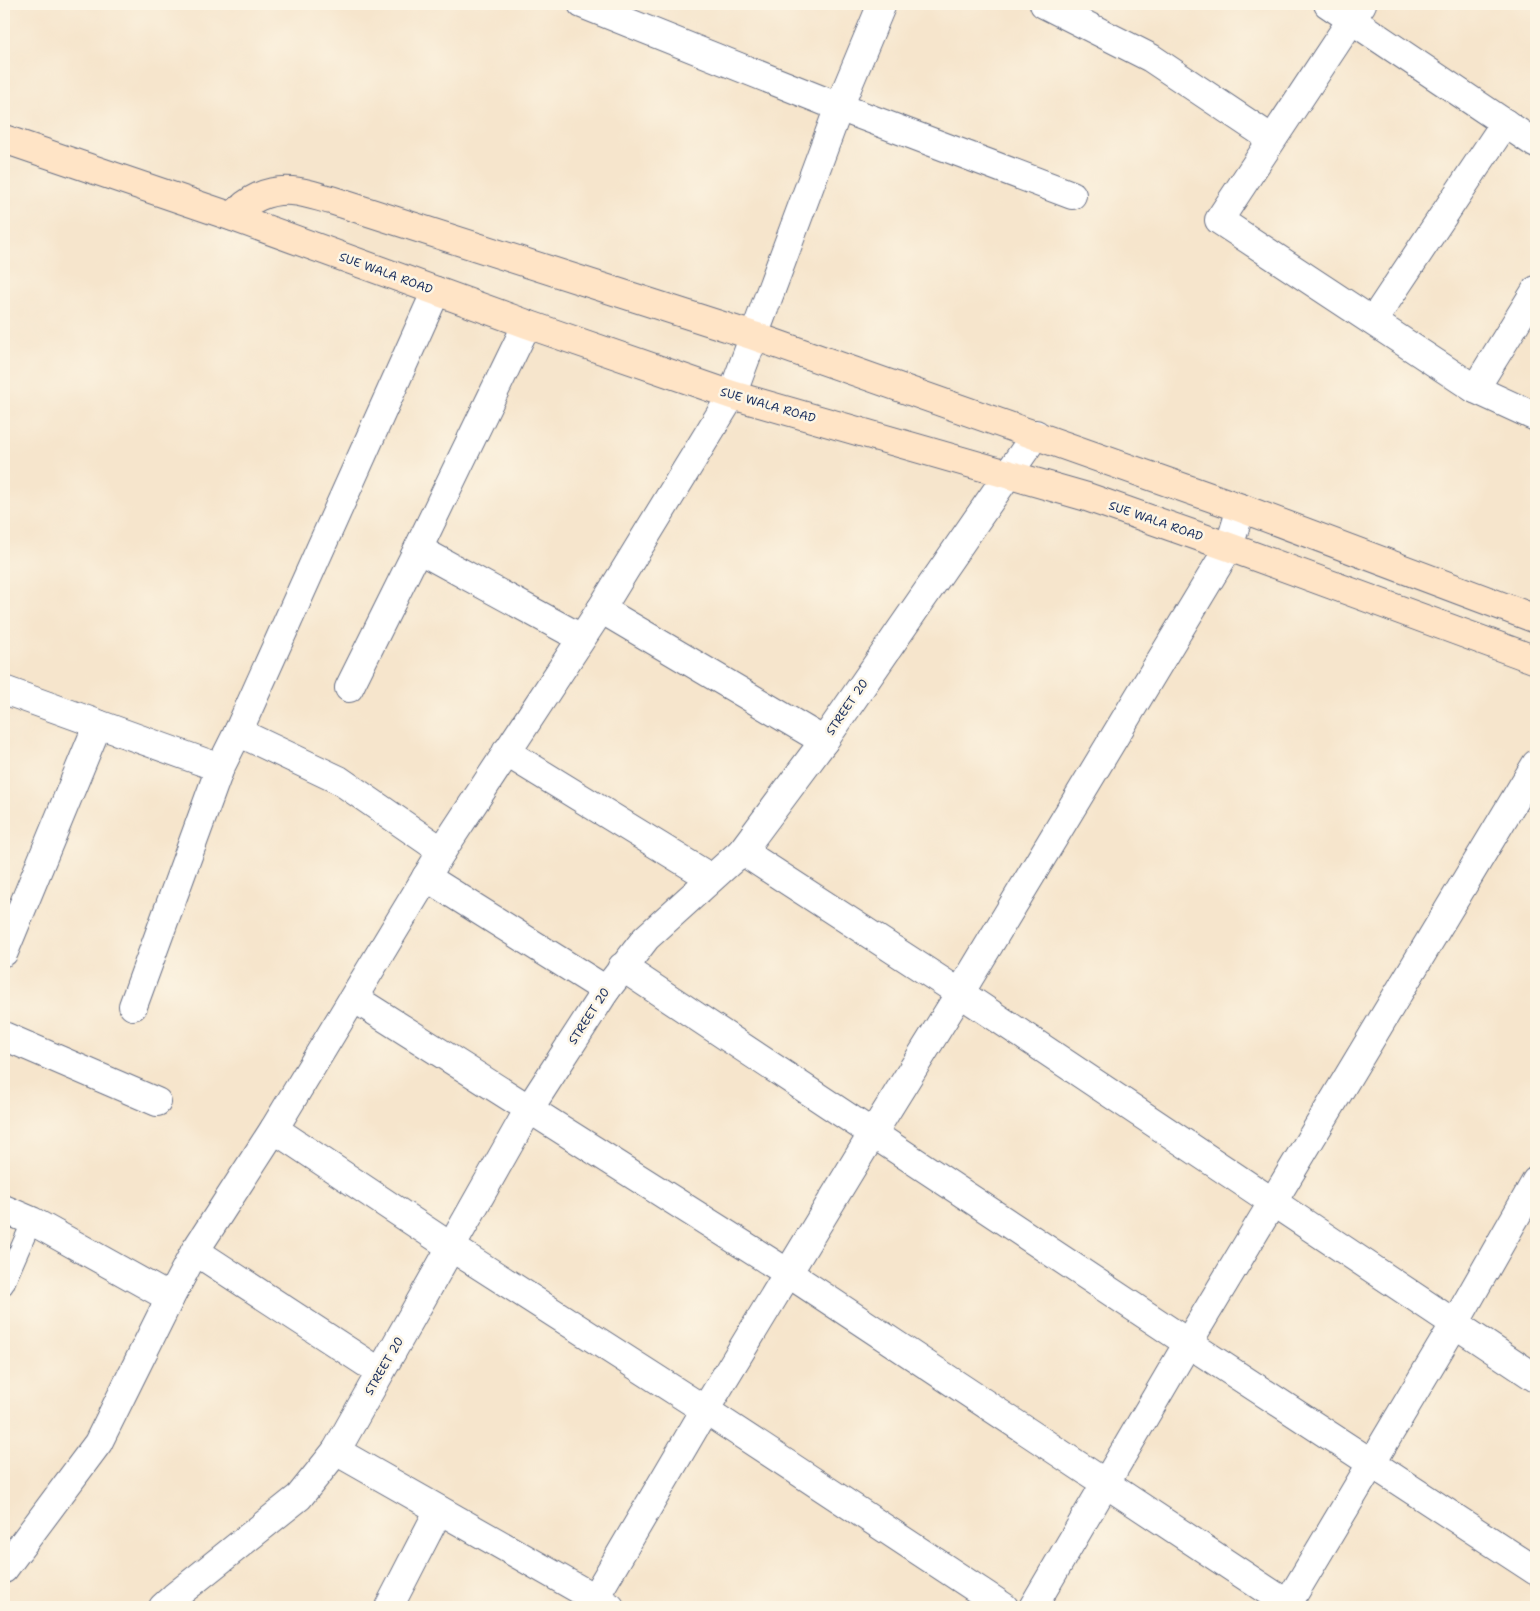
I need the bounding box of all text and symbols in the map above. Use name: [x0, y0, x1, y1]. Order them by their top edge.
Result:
street label: SUE WALA ROAD: [337, 249, 435, 297]
street label: SUE WALA ROAD: [718, 384, 818, 426]
street label: SUE WALA ROAD: [1107, 497, 1205, 545]
street label: STREET 20: [822, 676, 872, 738]
street label: STREET 20: [565, 985, 613, 1047]
street label: STREET 20: [361, 1334, 407, 1398]

